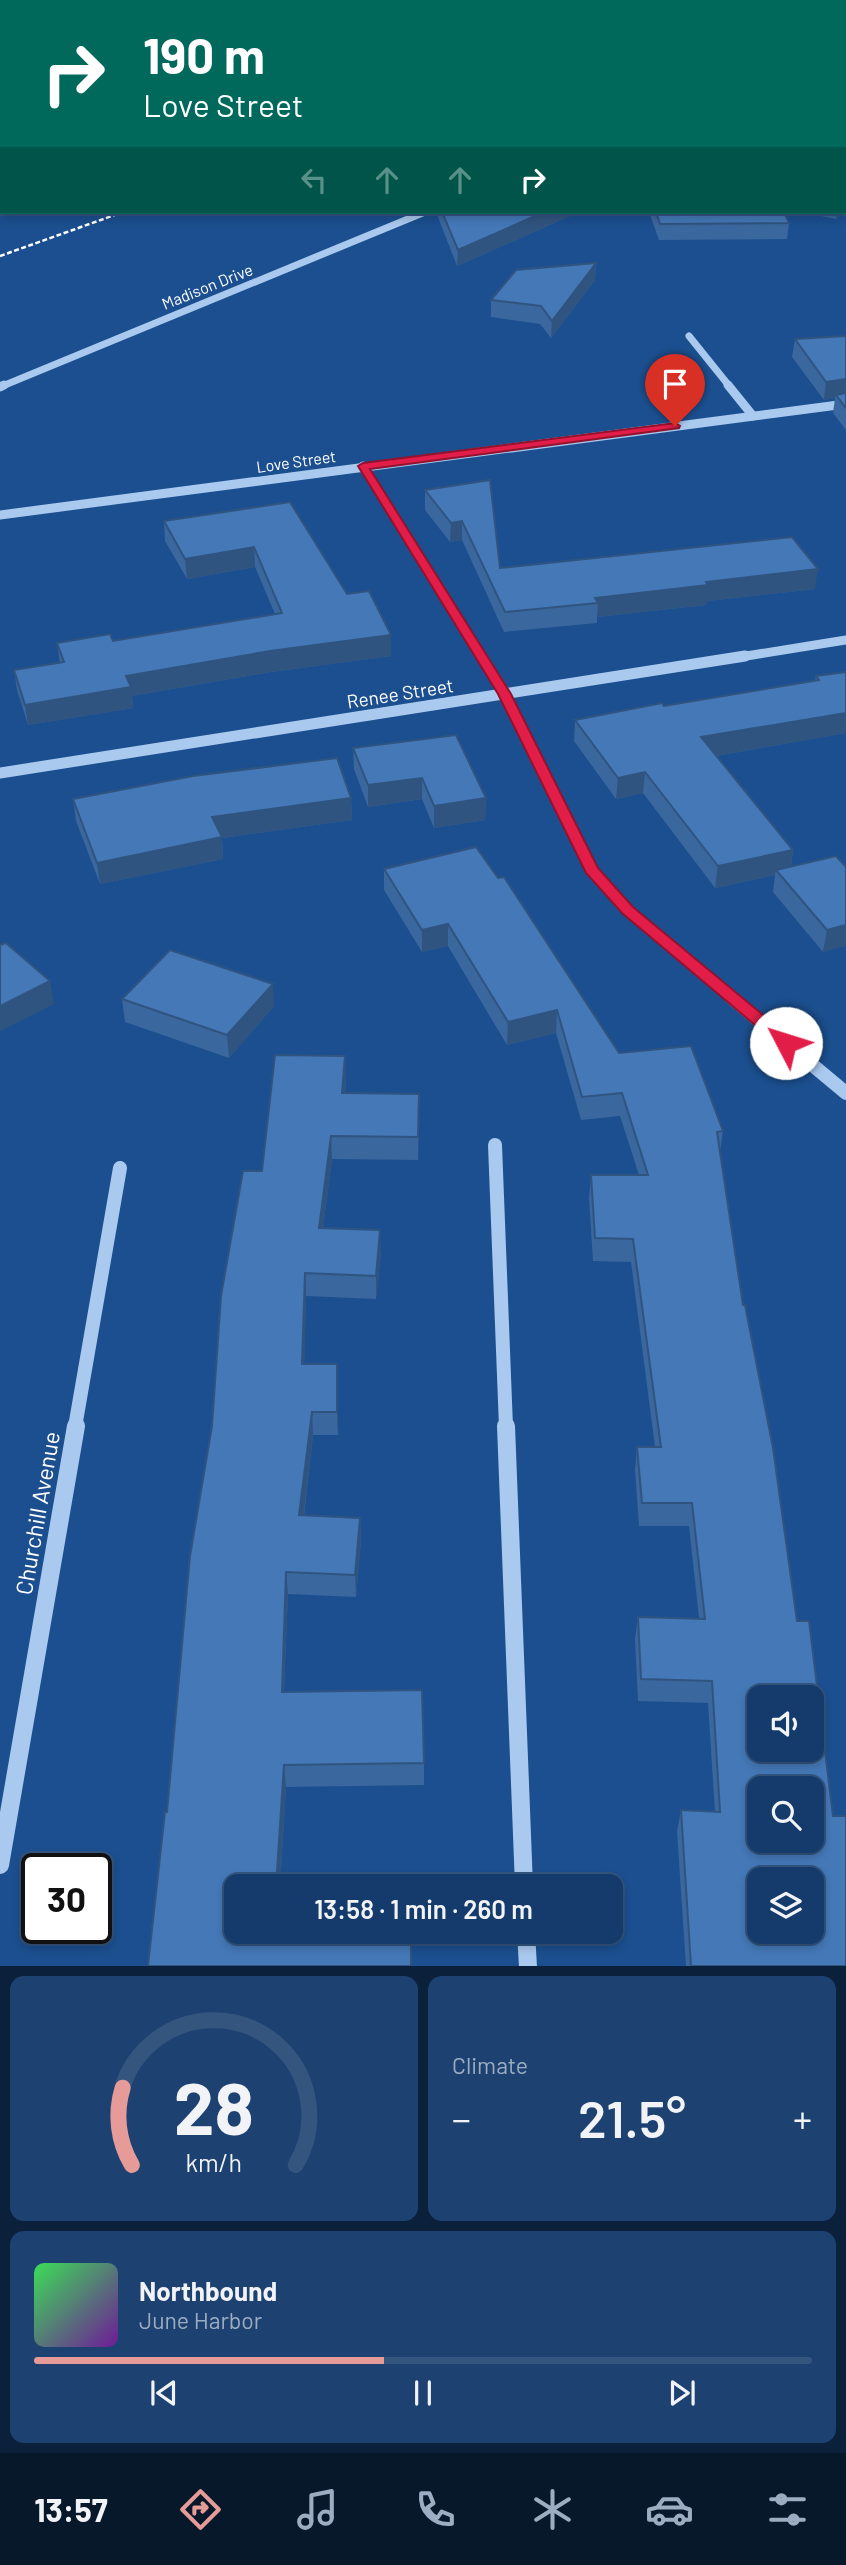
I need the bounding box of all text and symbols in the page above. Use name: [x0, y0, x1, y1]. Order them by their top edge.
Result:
text: 190 m: [143, 25, 265, 84]
icon: right: [28, 28, 119, 119]
text: Love Street: [143, 85, 303, 123]
icon: left: [295, 161, 333, 199]
icon: ahead: [368, 161, 406, 199]
icon: ahead: [441, 161, 479, 199]
icon: right: [514, 161, 552, 199]
street label: Madison Drive: [159, 259, 255, 313]
pin: [645, 354, 705, 426]
icon: arrive: [656, 365, 694, 403]
street label: Love Street: [255, 446, 337, 476]
street label: Renee Street: [345, 673, 455, 713]
position arrow: [749, 1006, 823, 1080]
street label: Churchill Avenue: [9, 1429, 65, 1597]
map controls: [747, 1685, 824, 1944]
button: sound: [747, 1685, 824, 1762]
button: search: [747, 1776, 824, 1853]
speed limit sign: 30: [21, 1853, 112, 1944]
button: layers: [747, 1867, 824, 1944]
text: 13:58 · 1 min · 260 m: [314, 1893, 533, 1924]
text: Climate: [452, 2051, 528, 2079]
text: 28: [174, 2062, 254, 2150]
text: 21.5°: [578, 2086, 686, 2148]
text: −: [452, 2095, 471, 2141]
text: +: [793, 2095, 812, 2141]
text: km/h: [186, 2146, 242, 2176]
text: Northbound: [139, 2275, 277, 2306]
text: June Harbor: [139, 2306, 262, 2334]
icon: previous: [145, 2374, 183, 2412]
icon: pause: [404, 2374, 442, 2412]
icon: next: [663, 2374, 701, 2412]
icon: directions: [176, 2485, 225, 2534]
icon: music: [293, 2485, 342, 2534]
icon: phone: [411, 2485, 460, 2534]
icon: climate: [528, 2485, 577, 2534]
icon: car: [645, 2485, 694, 2534]
icon: filters: [763, 2485, 812, 2534]
text: 13:57: [34, 2490, 108, 2528]

